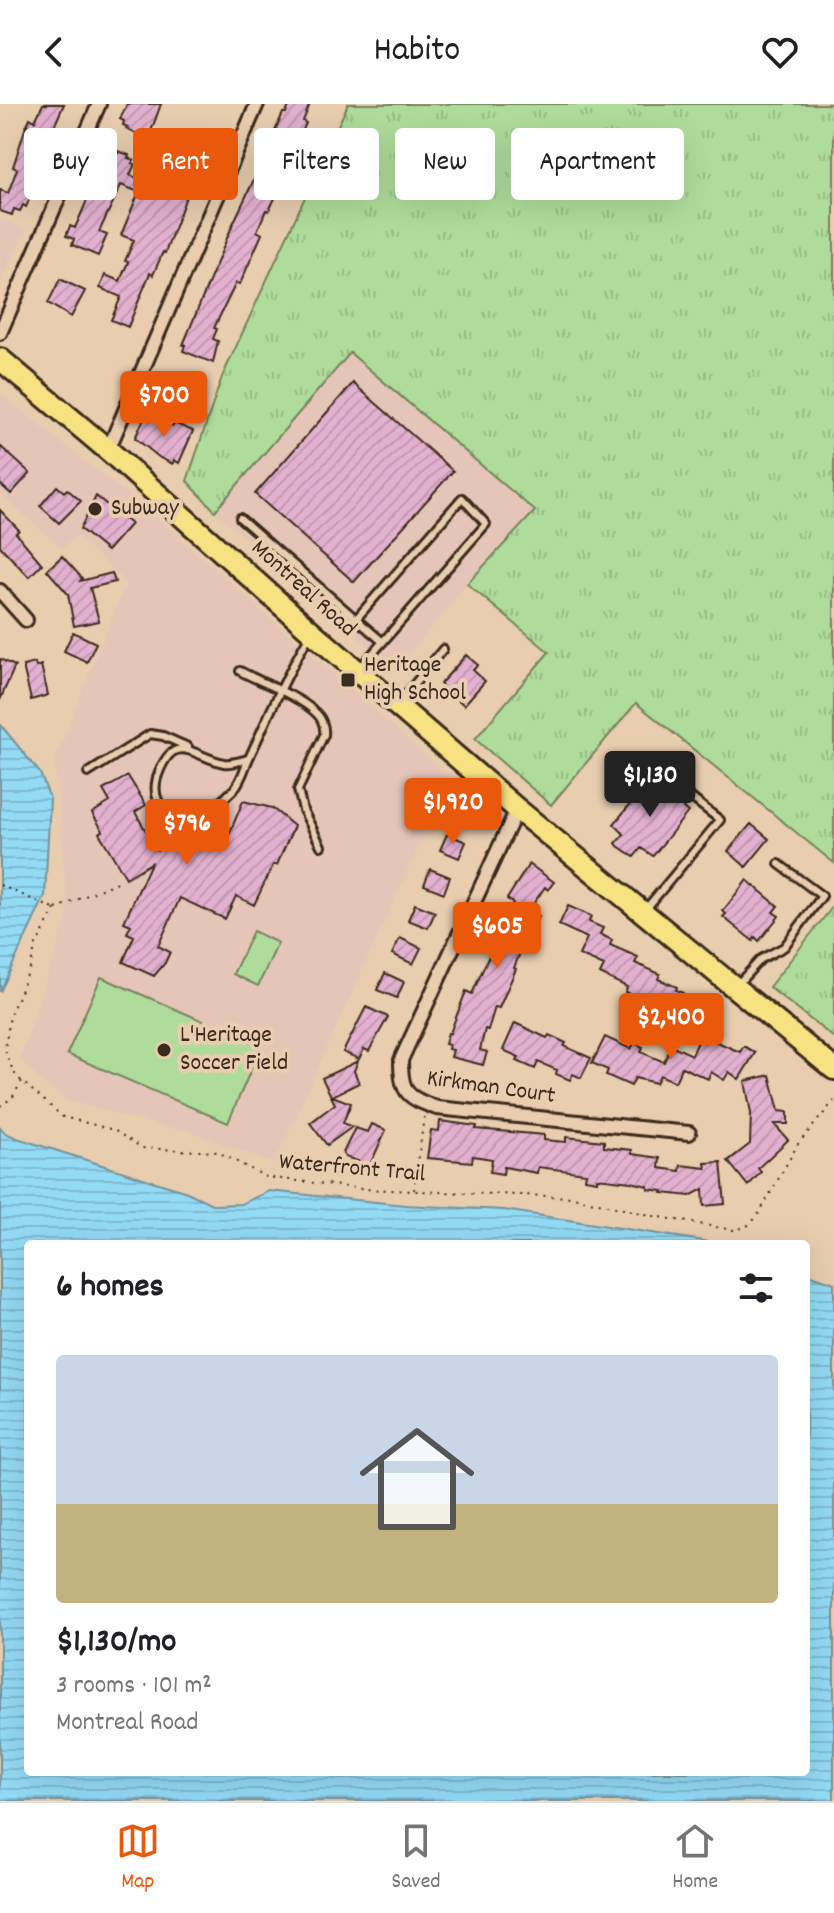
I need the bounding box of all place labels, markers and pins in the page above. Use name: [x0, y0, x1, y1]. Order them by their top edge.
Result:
pin: $700: [117, 371, 211, 439]
place label: Subway: [111, 492, 180, 526]
marker: Subway: [86, 500, 104, 518]
place label: Heritage High School: [364, 649, 466, 711]
marker: Heritage High School: [339, 671, 357, 689]
pin: $1,130: [585, 751, 715, 819]
pin: $1,920: [388, 778, 518, 846]
pin: $796: [140, 799, 234, 867]
pin: $605: [450, 902, 544, 970]
pin: $2,400: [606, 993, 736, 1061]
place label: L'Heritage Soccer Field: [180, 1019, 288, 1081]
marker: L'Heritage Soccer Field: [155, 1041, 173, 1059]

